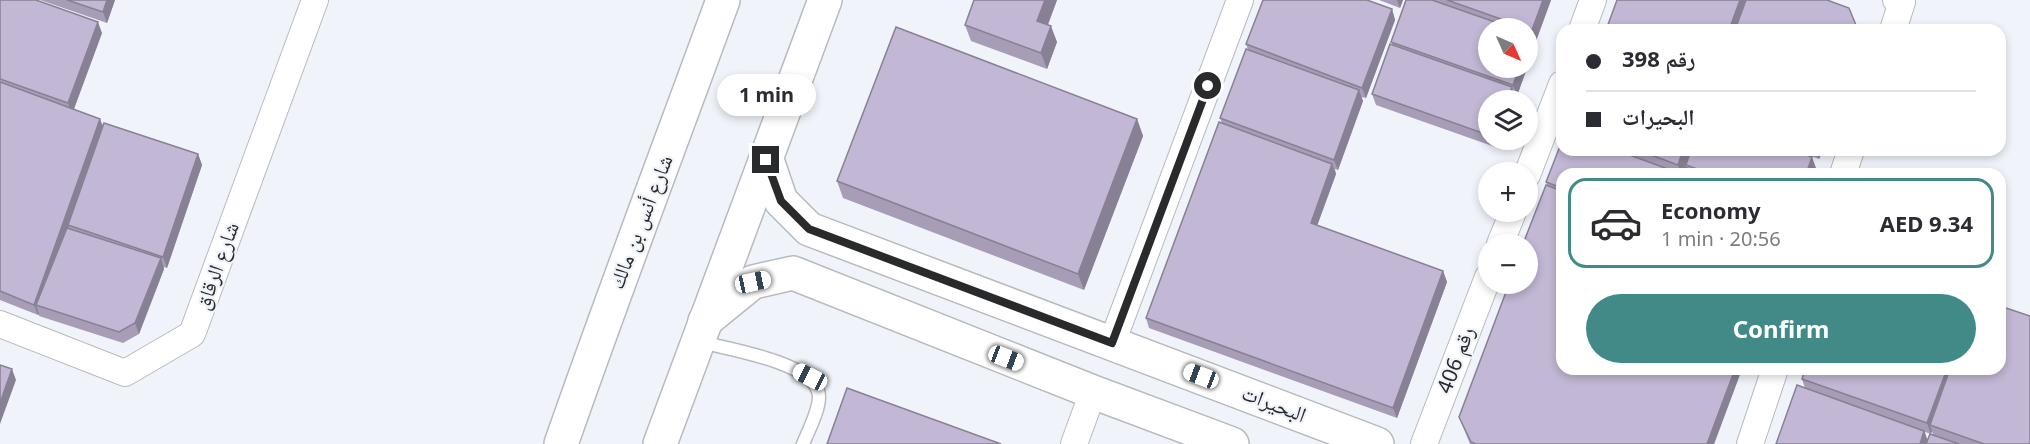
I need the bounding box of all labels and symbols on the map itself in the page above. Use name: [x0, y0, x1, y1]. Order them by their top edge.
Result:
north arrow: [1478, 18, 1538, 78]
route start: [1194, 72, 1221, 99]
callout: 1 min: [716, 73, 816, 115]
route end: [752, 146, 779, 173]
street label: شارع أنس بن مالك: [602, 151, 678, 293]
street label: شارع الرقاق: [187, 218, 245, 313]
car: [734, 269, 772, 295]
street label: رقم 406: [1430, 322, 1482, 397]
car: [986, 343, 1026, 373]
car: [790, 361, 830, 393]
car: [1181, 361, 1221, 391]
street label: البحيرات: [1238, 378, 1311, 428]

